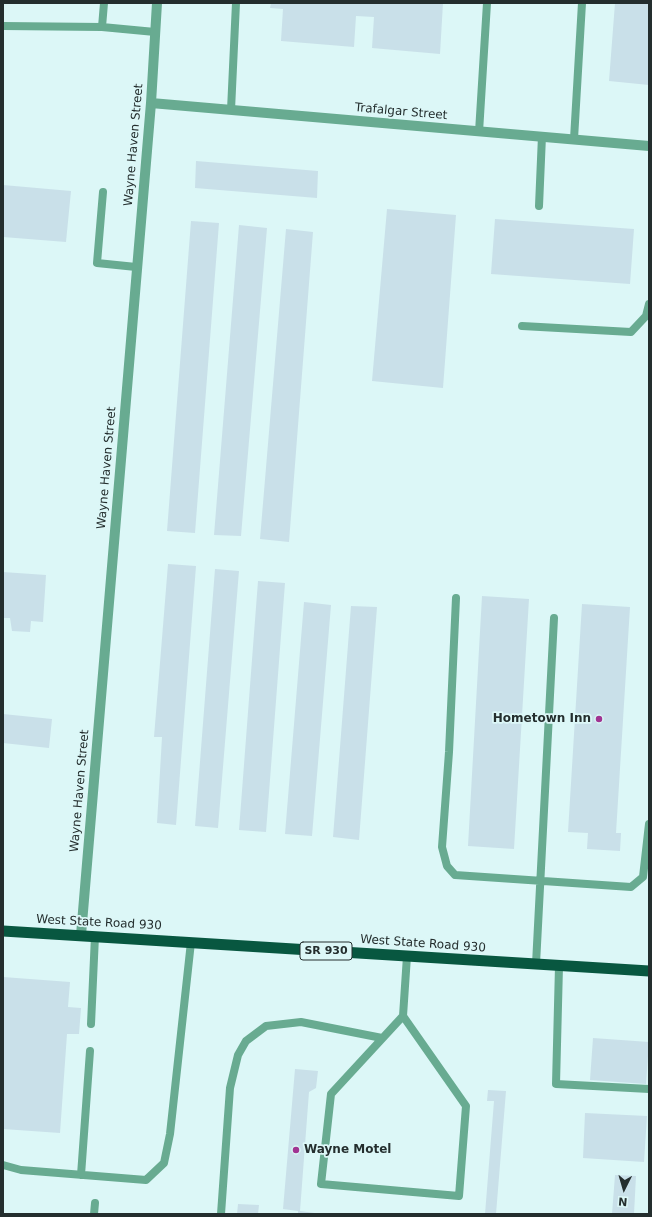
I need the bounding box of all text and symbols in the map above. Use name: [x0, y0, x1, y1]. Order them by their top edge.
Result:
street label: Wayne Haven Street: [121, 83, 147, 207]
street label: Trafalgar Street: [354, 101, 448, 123]
street label: Wayne Haven Street: [94, 406, 120, 530]
place label: Hometown Inn: [493, 712, 591, 726]
marker: Hometown Inn: [594, 714, 604, 724]
street label: Wayne Haven Street: [67, 729, 93, 853]
street label: West State Road 930: [36, 913, 162, 933]
street label: West State Road 930: [360, 932, 486, 956]
road number: SR 930: [300, 942, 352, 960]
place label: Wayne Motel: [304, 1143, 391, 1157]
marker: Wayne Motel: [291, 1145, 301, 1155]
north arrow: [604, 1169, 644, 1209]
text: N: [618, 1195, 628, 1208]

